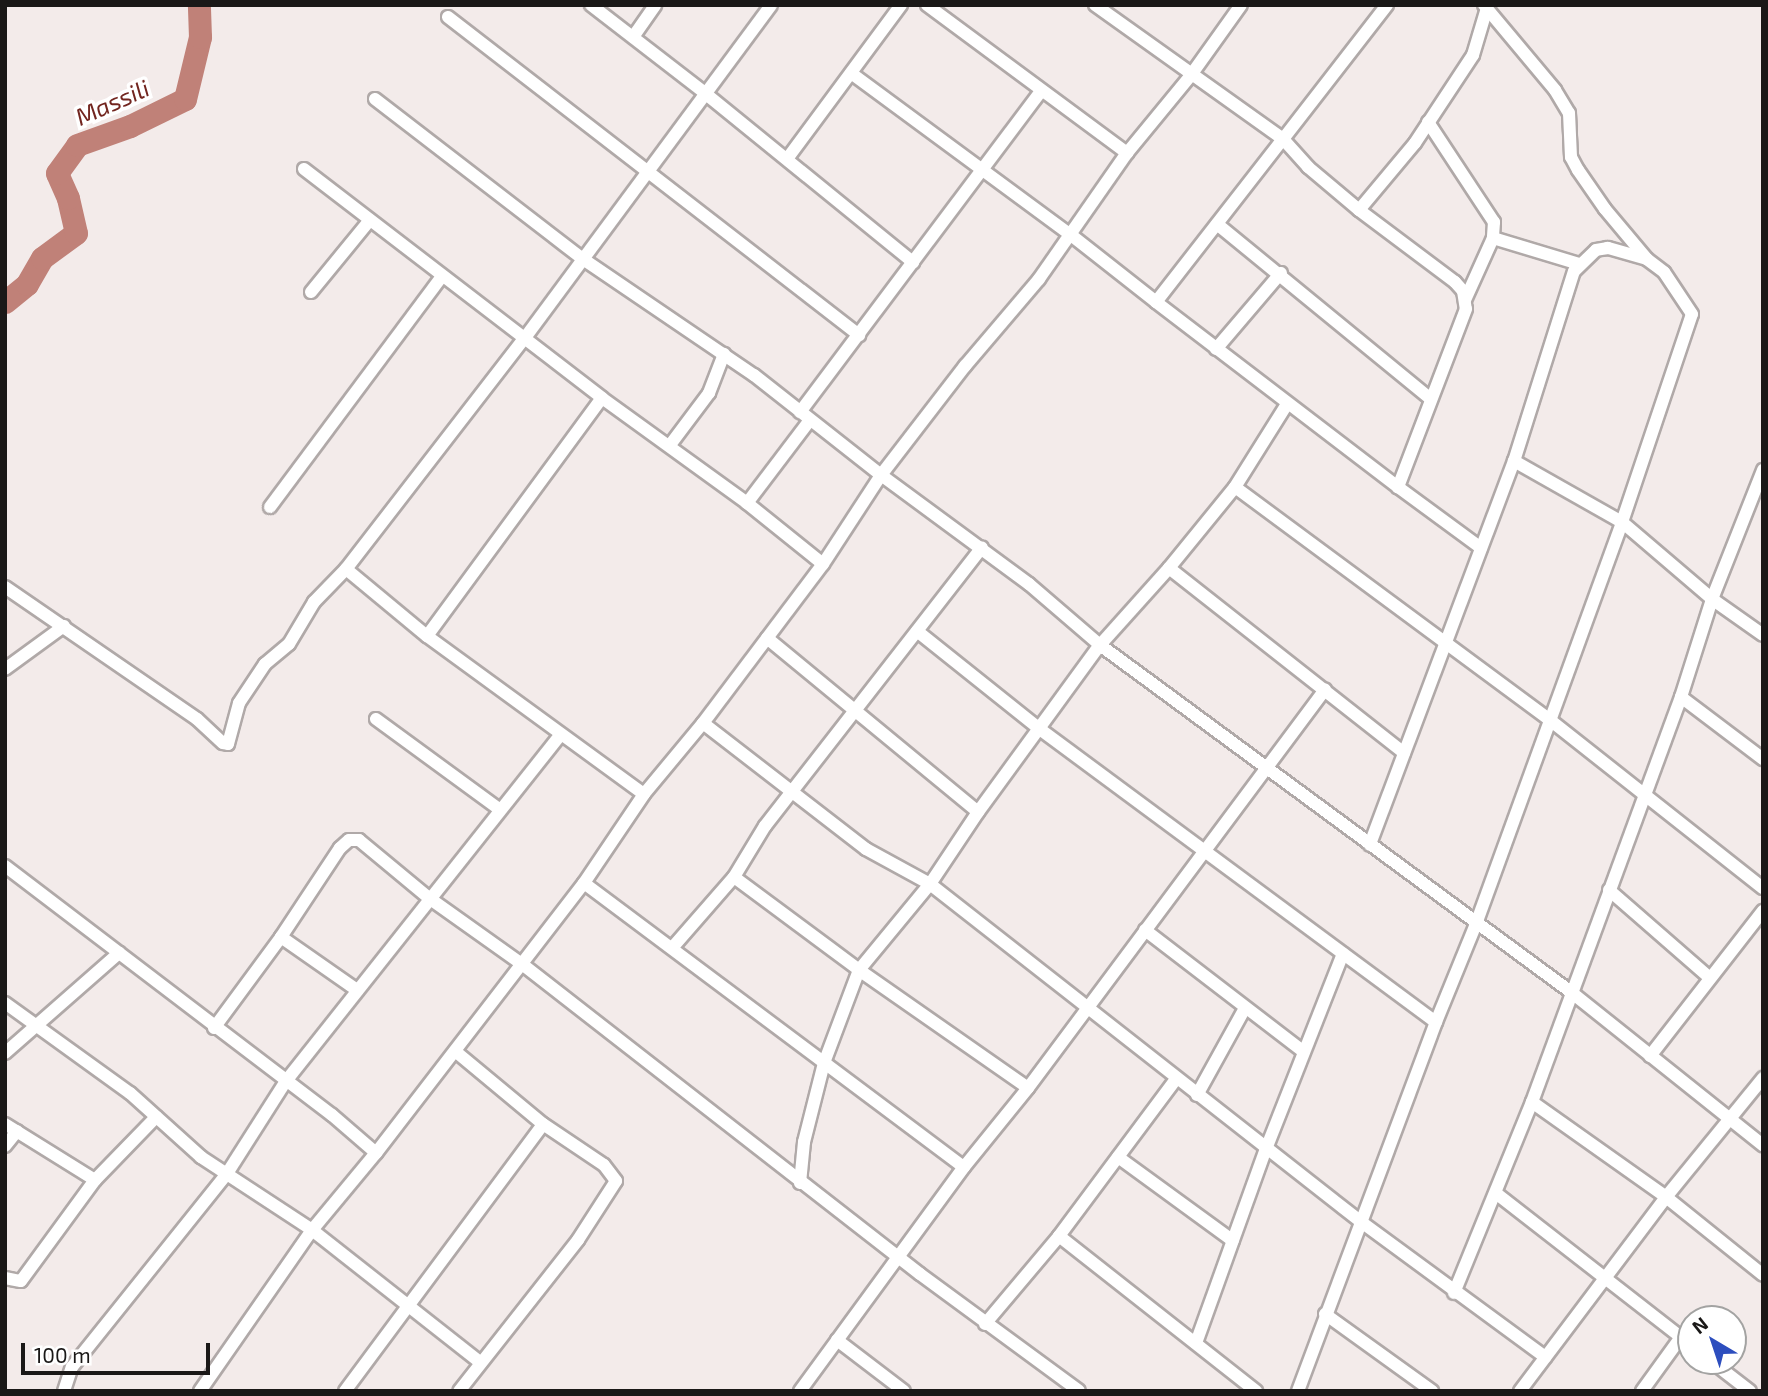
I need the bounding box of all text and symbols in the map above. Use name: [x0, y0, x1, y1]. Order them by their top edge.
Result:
water label: Massili: [71, 73, 153, 131]
north arrow: [1677, 1305, 1747, 1375]
text: N: [1687, 1312, 1712, 1338]
scale bar: [24, 1330, 214, 1374]
text: 100 m: [34, 1342, 91, 1367]

